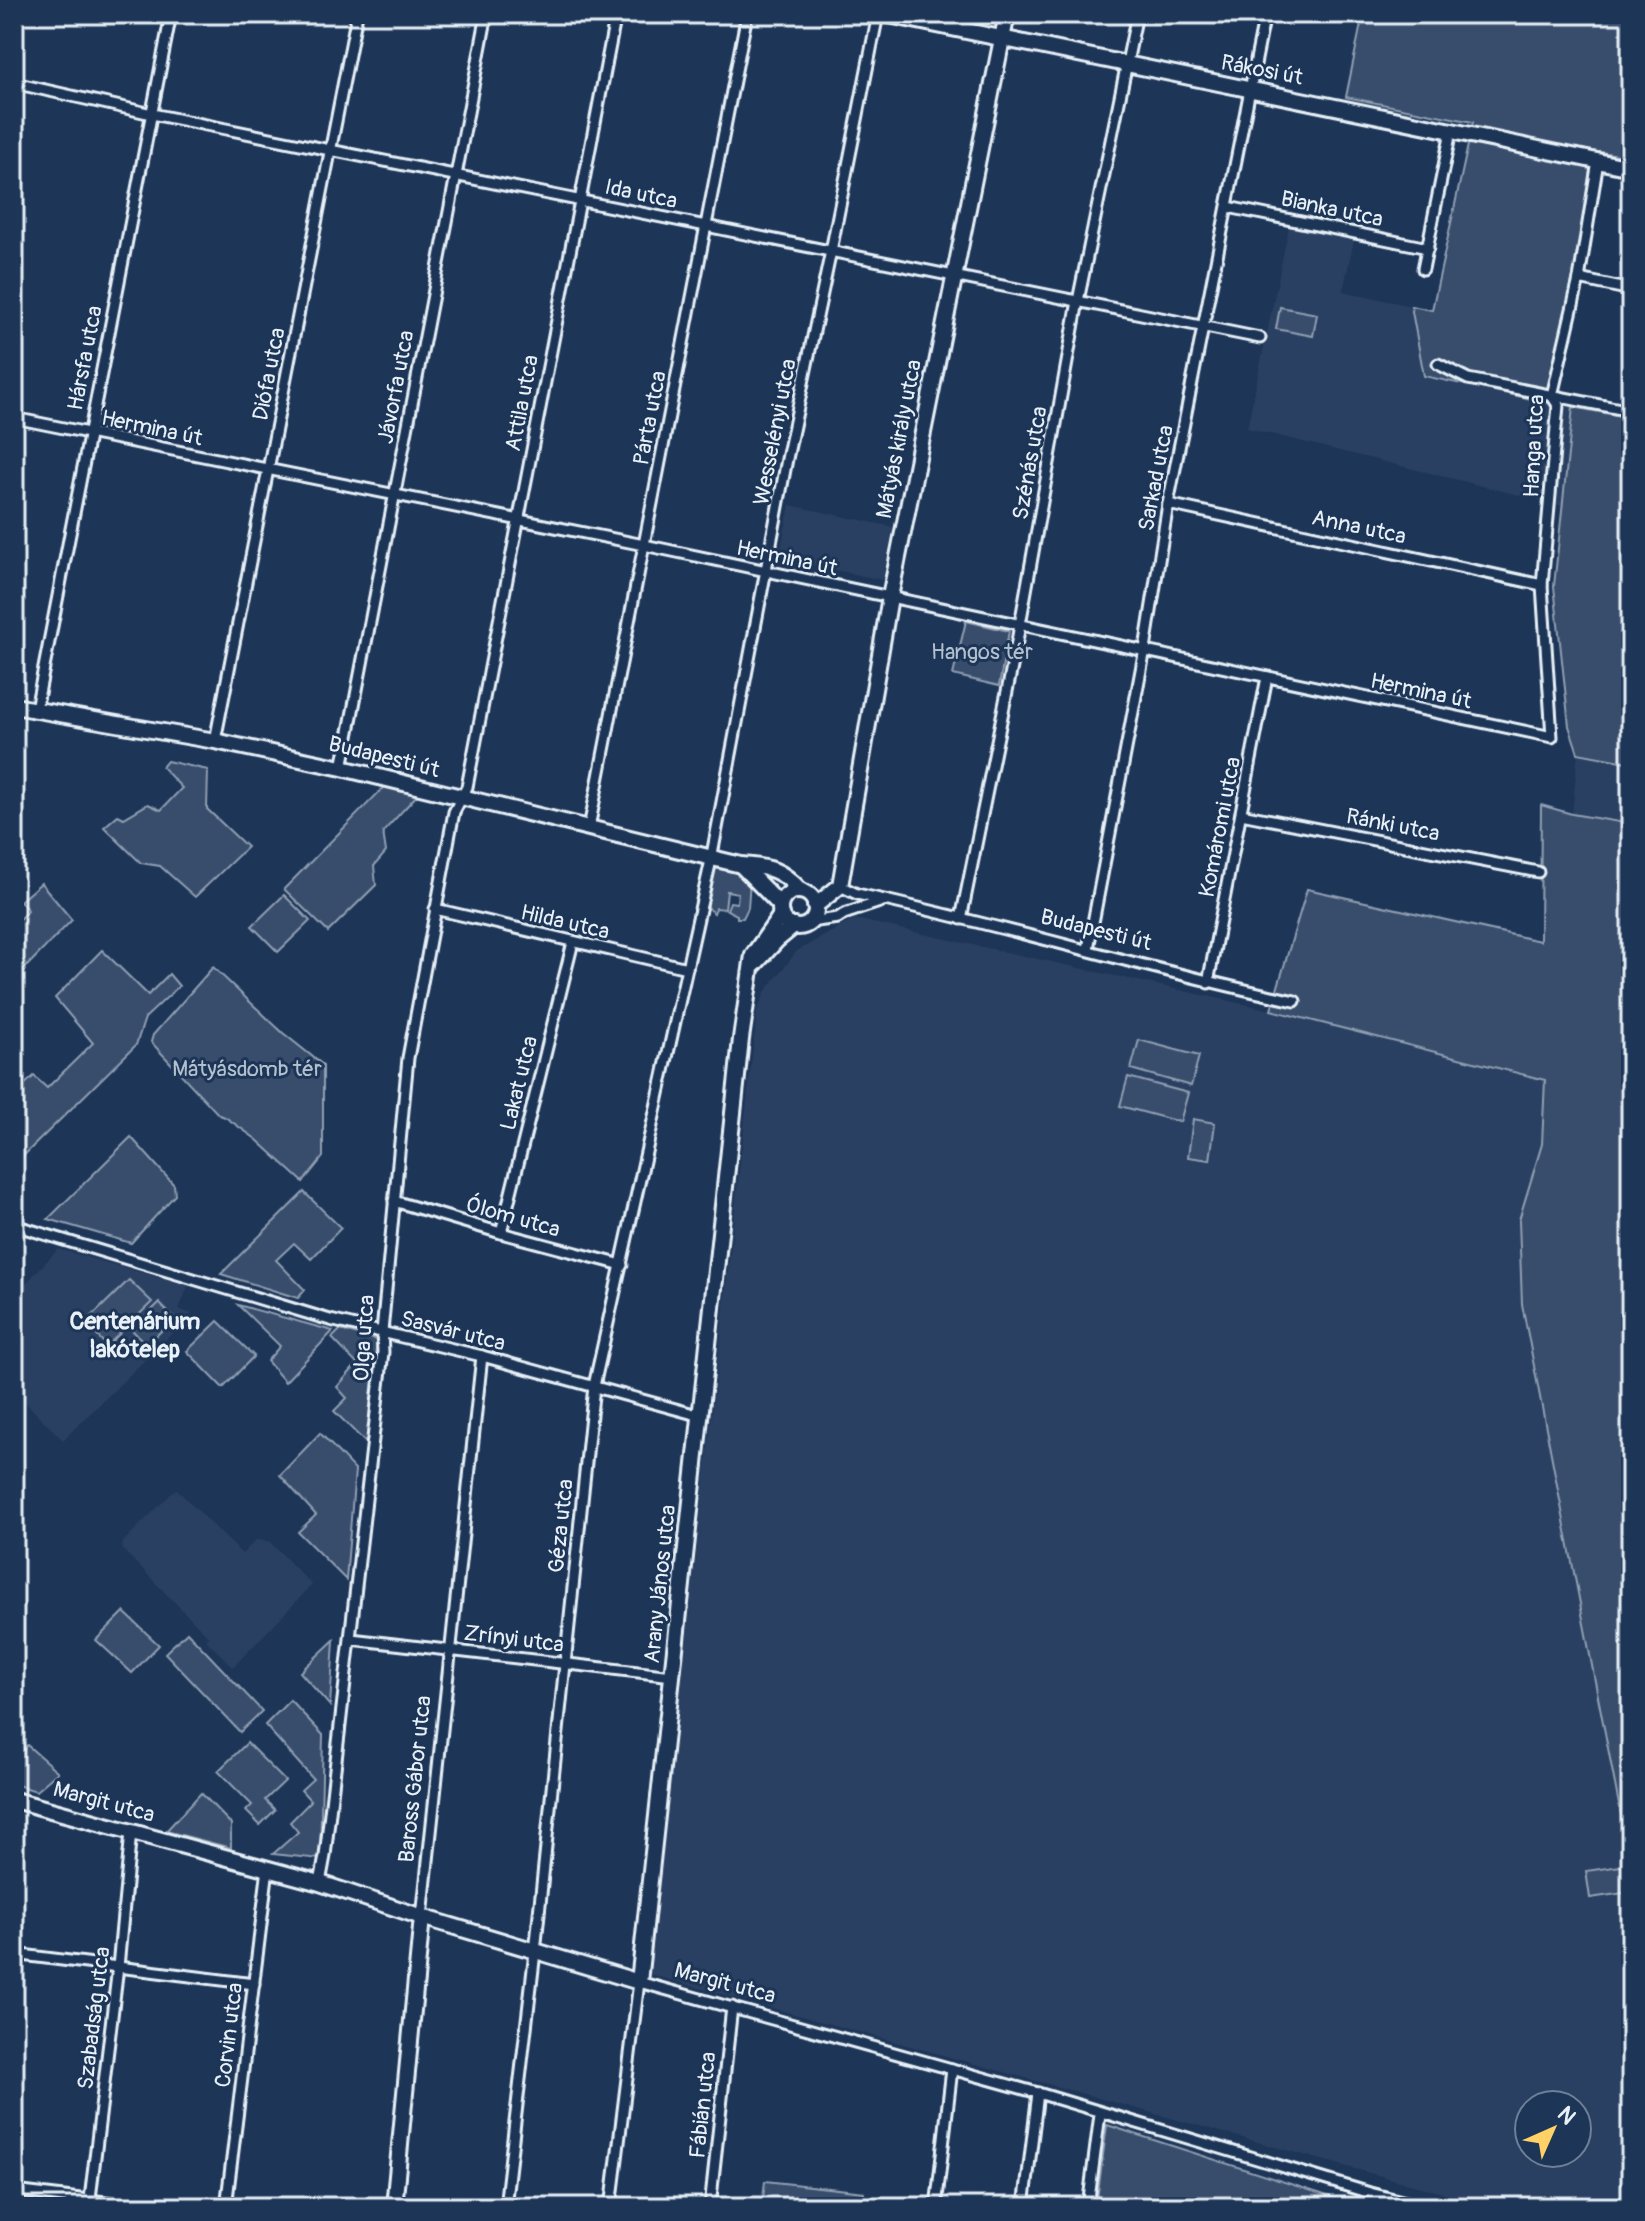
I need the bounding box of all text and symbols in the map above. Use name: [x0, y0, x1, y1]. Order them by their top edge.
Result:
street label: Rákosi út: [1219, 48, 1305, 92]
street label: Ida utca: [602, 173, 680, 215]
street label: Bianka utca: [1278, 185, 1386, 233]
street label: Hársfa utca: [61, 303, 109, 413]
street label: Diófa utca: [246, 325, 292, 423]
street label: Jávorfa utca: [371, 328, 421, 446]
street label: Attila utca: [499, 352, 545, 454]
street label: Wesselényi utca: [747, 356, 803, 508]
street label: Mátyás király utca: [870, 357, 928, 521]
street label: Párta utca: [627, 368, 673, 468]
street label: Hanga utca: [1517, 394, 1551, 498]
street label: Hermina út: [99, 404, 205, 452]
street label: Szénás utca: [1006, 404, 1054, 522]
street label: Sarkad utca: [1132, 423, 1180, 533]
street label: Anna utca: [1309, 503, 1409, 551]
street label: Hermina út: [734, 534, 840, 582]
park label: Hangos tér: [931, 638, 1033, 666]
street label: Hermina út: [1368, 667, 1474, 715]
street label: Budapesti út: [326, 730, 443, 784]
street label: Komáromi utca: [1193, 754, 1247, 900]
street label: Ránki utca: [1344, 802, 1442, 848]
street label: Hilda utca: [518, 898, 612, 946]
street label: Budapesti út: [1038, 903, 1155, 957]
street label: Lakat utca: [494, 1033, 544, 1133]
park label: Mátyásdomb tér: [172, 1055, 322, 1083]
street label: Ólom utca: [463, 1190, 563, 1244]
street label: Olga utca: [347, 1294, 381, 1382]
street label: Sasvár utca: [398, 1304, 508, 1358]
district label: Centenárium lakótelep: [70, 1307, 200, 1364]
street label: Géza utca: [542, 1478, 580, 1574]
street label: Arany János utca: [638, 1503, 682, 1665]
street label: Zrínyi utca: [462, 1619, 566, 1659]
street label: Baross Gábor utca: [392, 1694, 438, 1864]
street label: Margit utca: [50, 1775, 158, 1829]
street label: Szabadság utca: [71, 1945, 117, 2091]
street label: Margit utca: [671, 1956, 779, 2010]
street label: Corvin utca: [209, 1981, 249, 2089]
street label: Fábián utca: [683, 2050, 723, 2160]
north arrow: [1513, 2089, 1593, 2169]
text: N: [1551, 2100, 1582, 2131]

